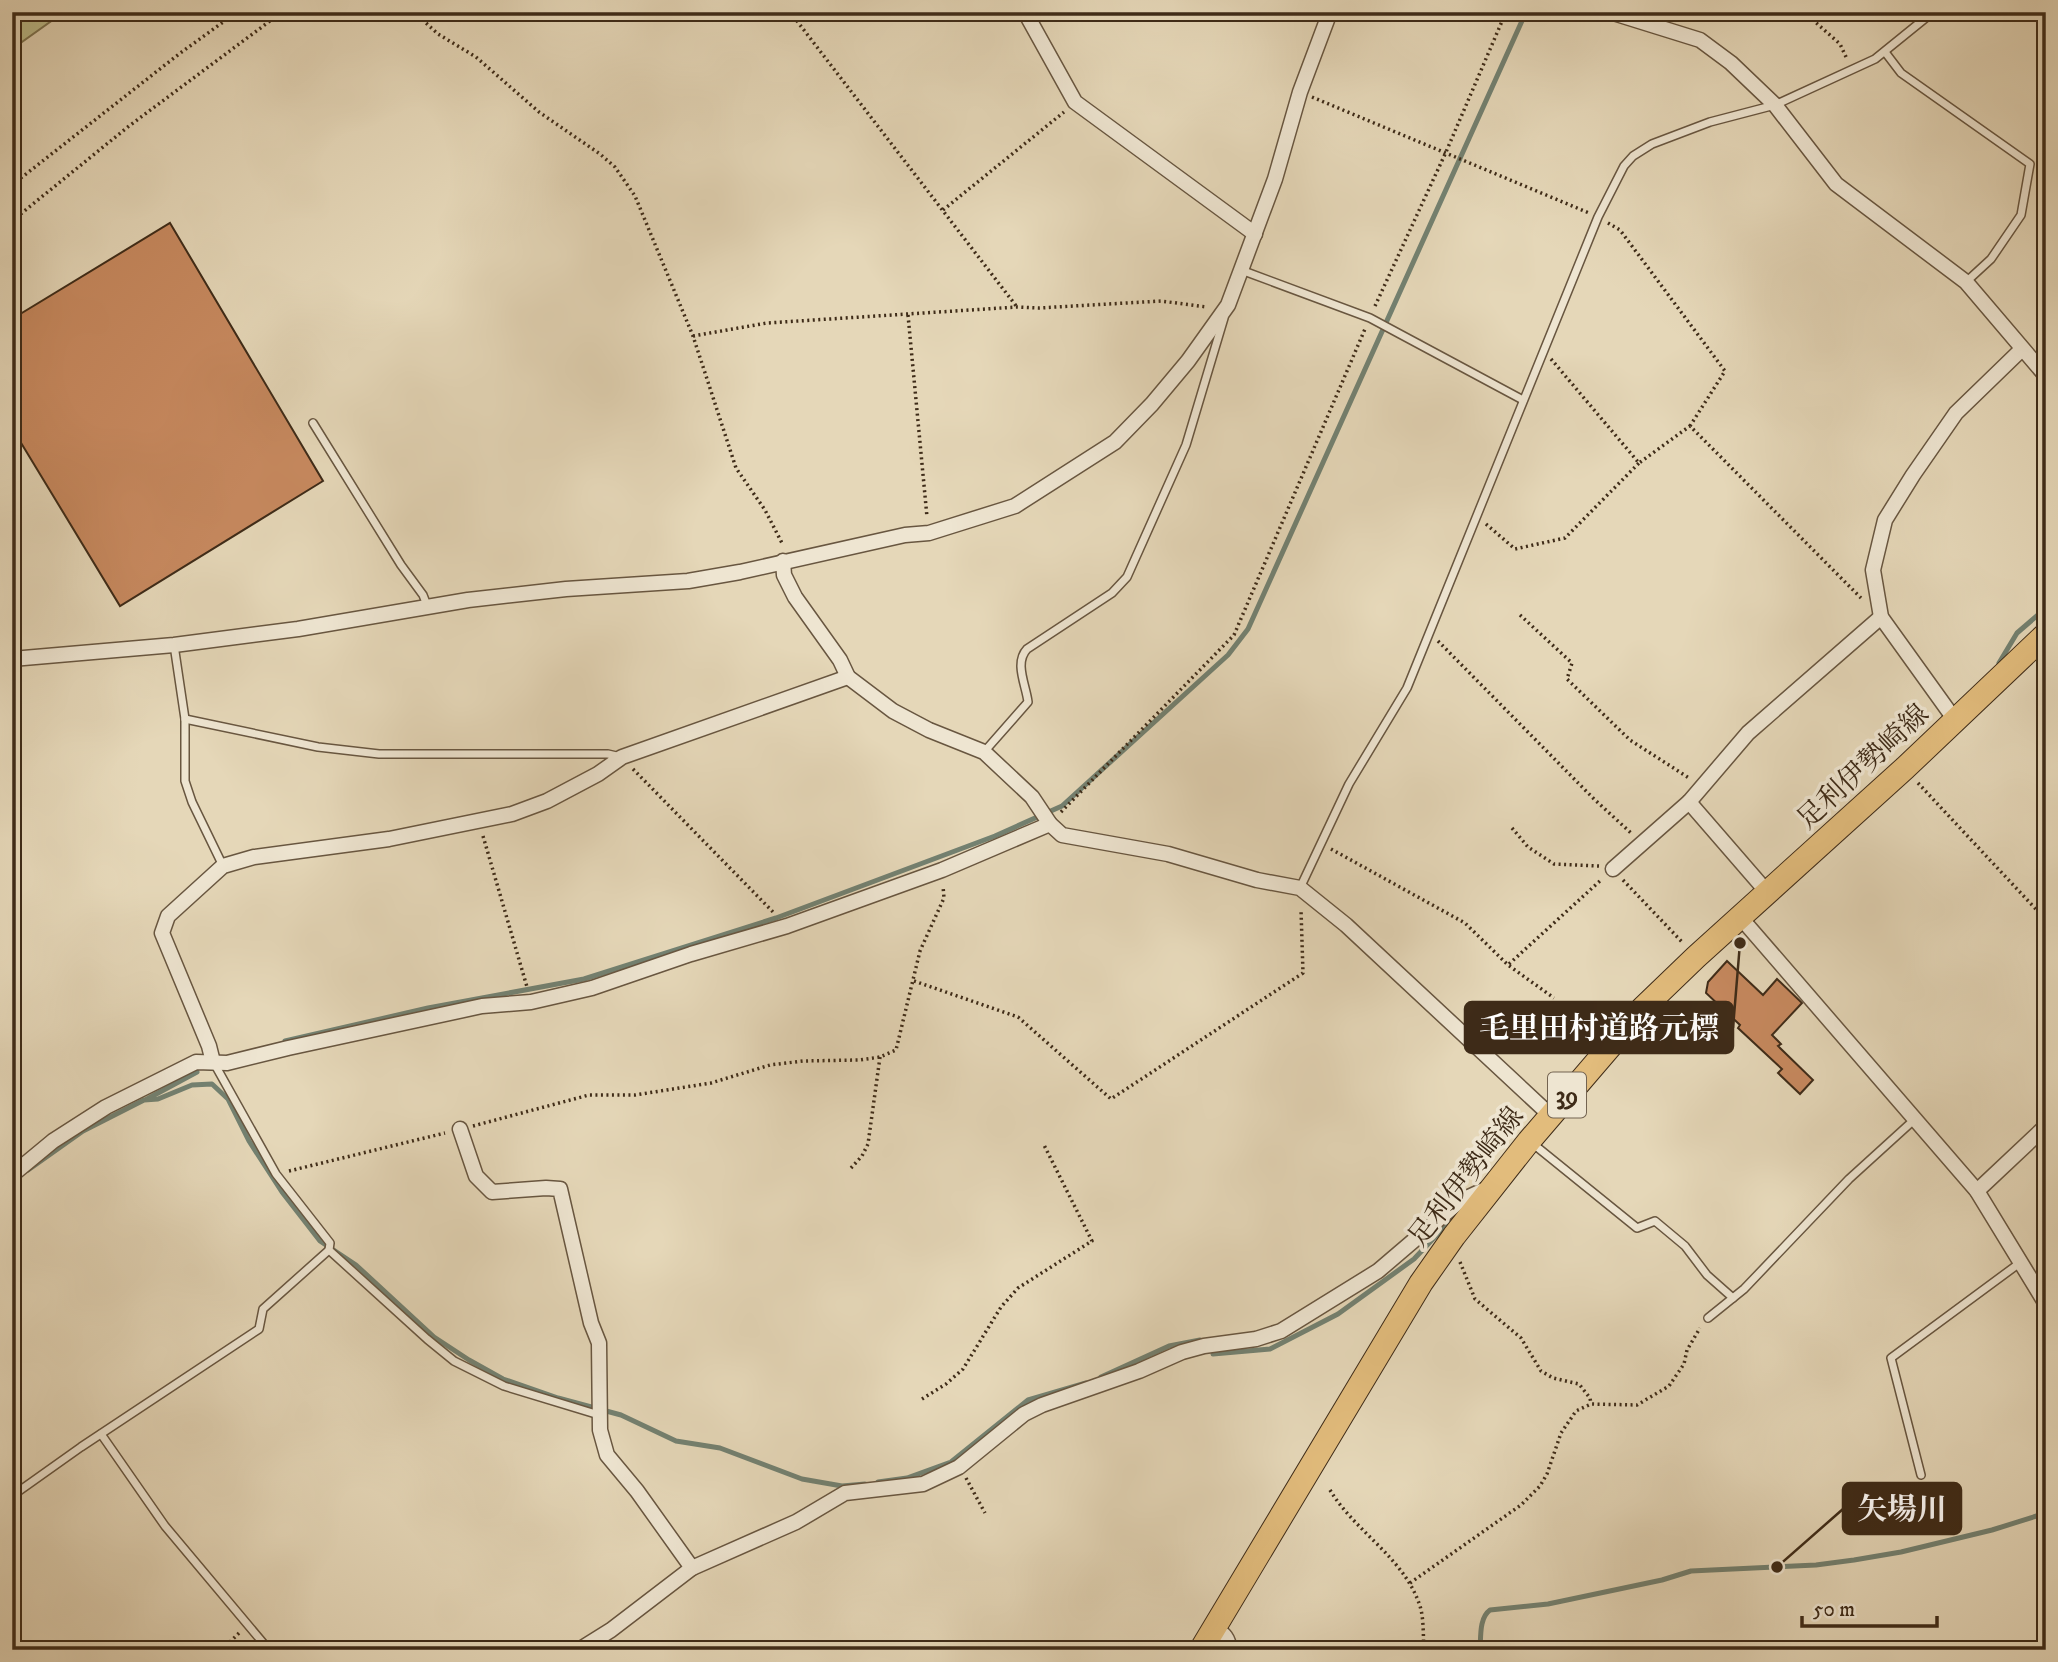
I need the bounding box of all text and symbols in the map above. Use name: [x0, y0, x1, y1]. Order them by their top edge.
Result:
street label: 足利伊勢崎線: [1790, 697, 1936, 837]
callout: 毛里田村道路元標: [1465, 1002, 1733, 1053]
text: 毛里田村道路元標: [1479, 1011, 1719, 1048]
road number: 39: [1548, 1072, 1586, 1118]
street label: 足利伊勢崎線: [1401, 1100, 1532, 1254]
callout: 矢場川: [1843, 1483, 1961, 1534]
text: 矢場川: [1857, 1492, 1947, 1529]
scale bar: [1802, 1585, 1937, 1629]
text: 50 m: [1813, 1597, 1855, 1623]

